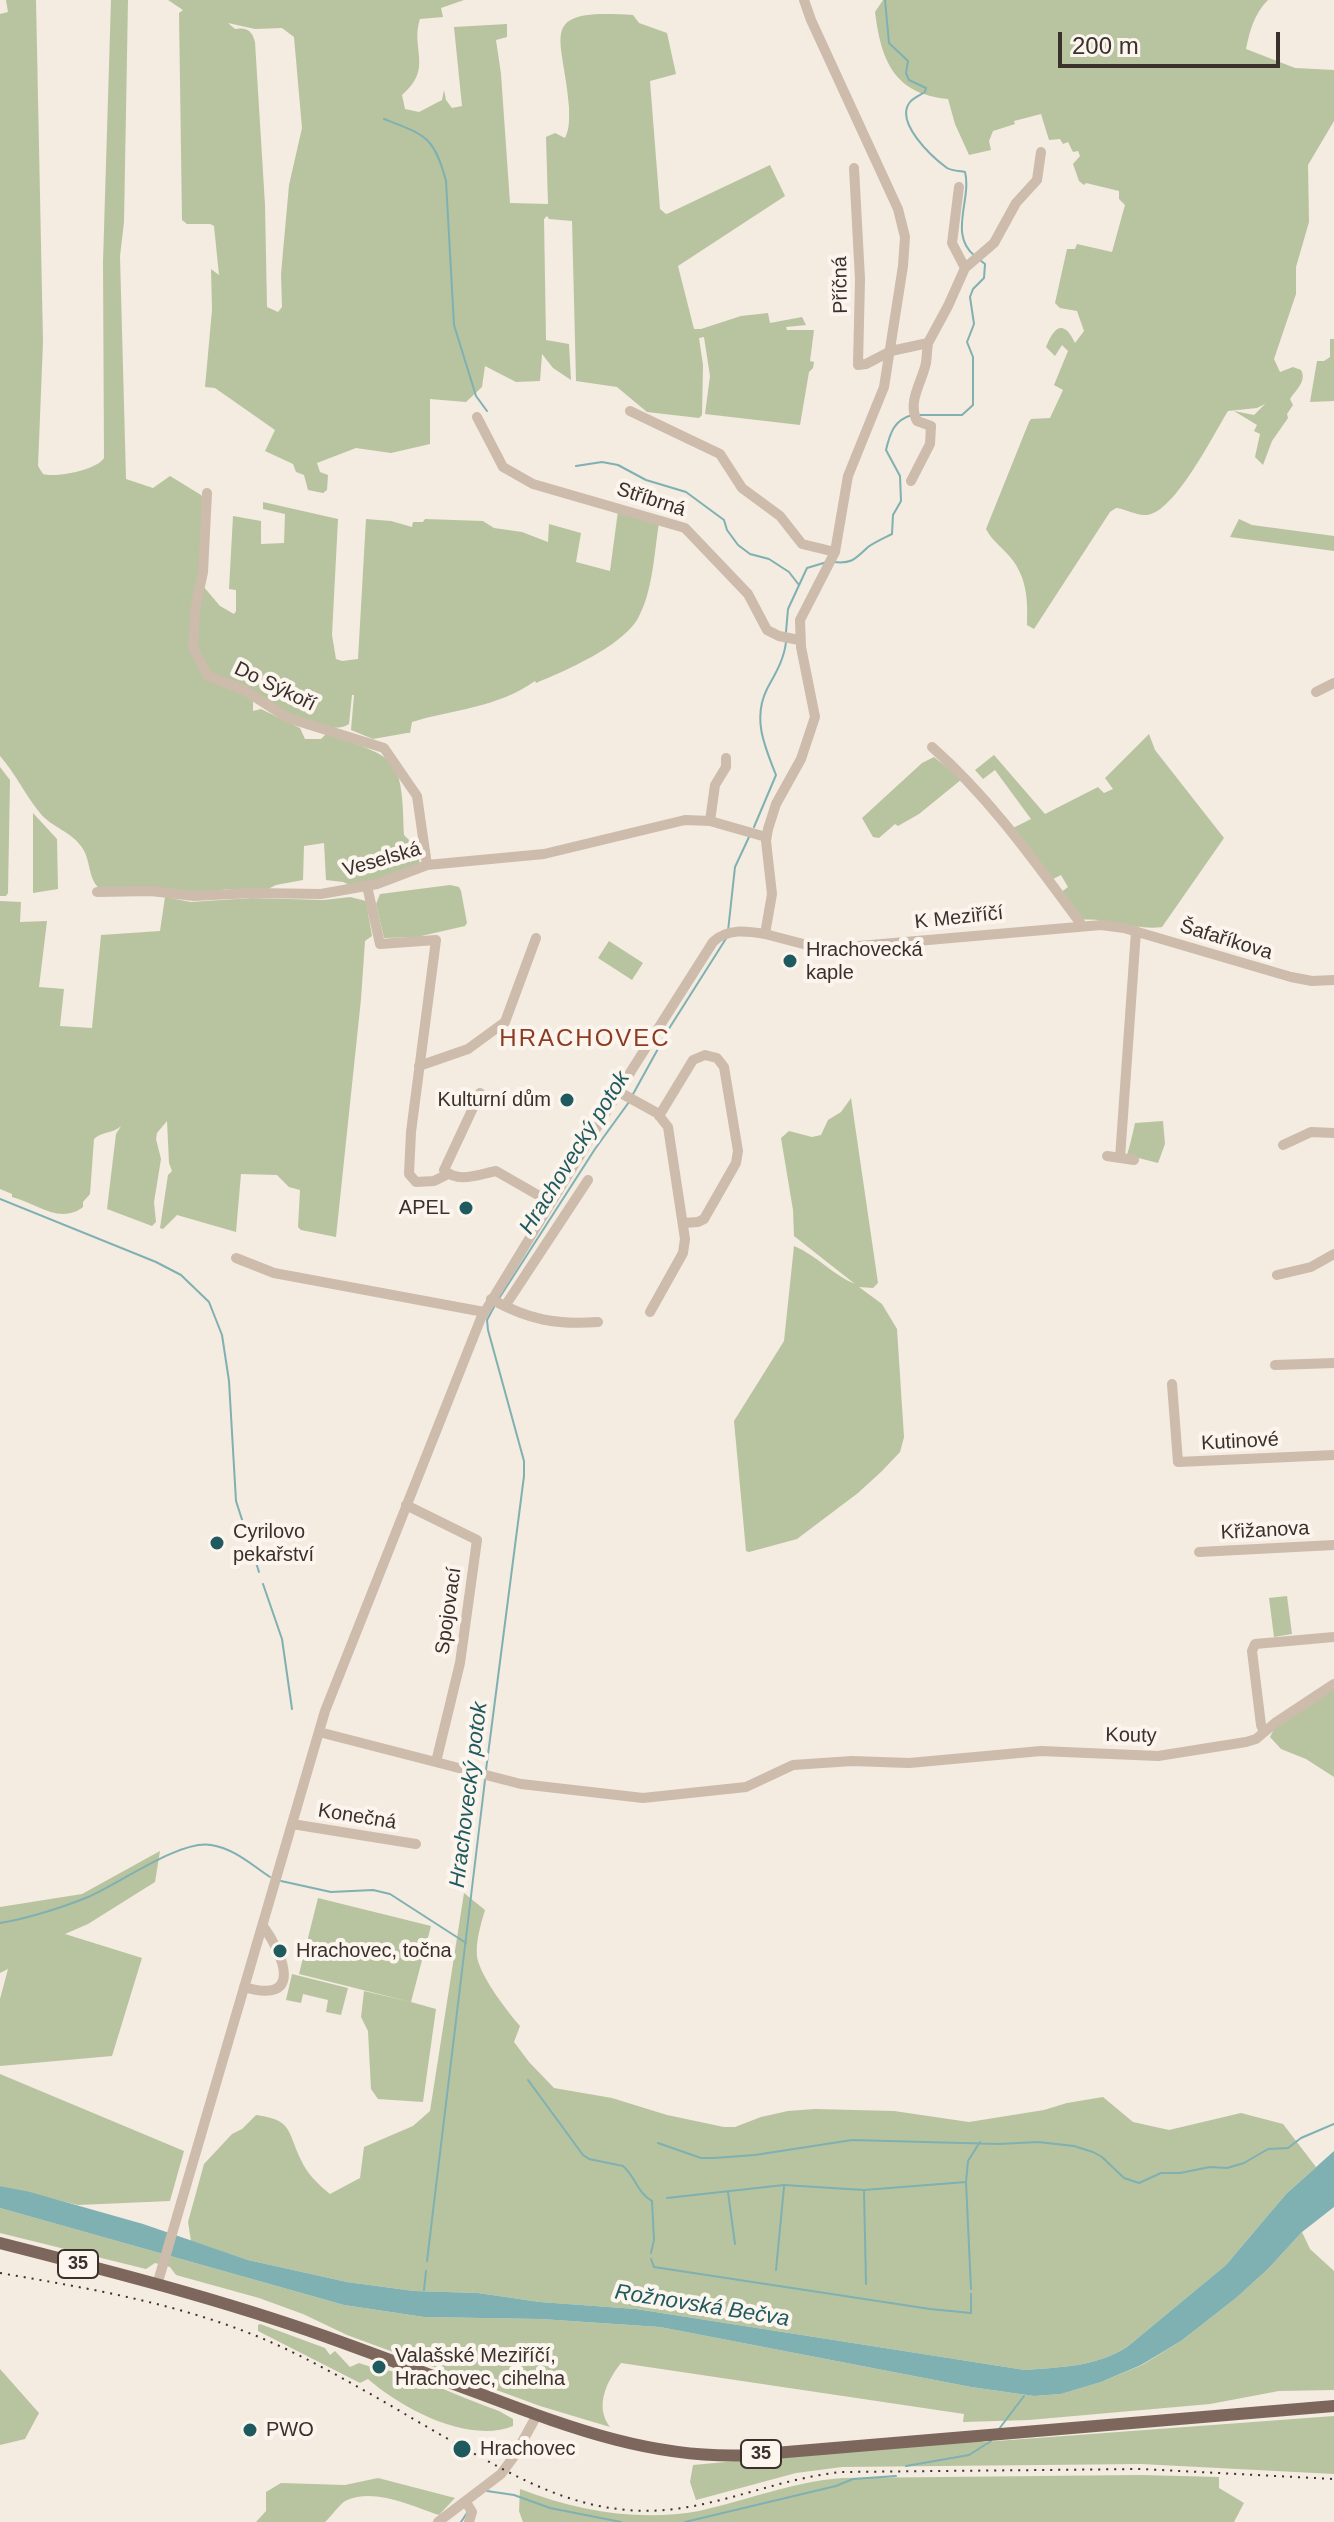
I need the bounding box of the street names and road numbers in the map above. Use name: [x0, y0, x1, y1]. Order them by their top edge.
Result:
street label: Příčná: [828, 256, 854, 314]
street label: Stříbrná: [613, 478, 689, 522]
street label: Do Sýkoří: [230, 657, 320, 717]
street label: Veselská: [340, 837, 424, 883]
street label: K Meziříčí: [914, 901, 1004, 935]
street label: Šafaříkova: [1177, 915, 1275, 965]
street label: Kutinové: [1201, 1428, 1279, 1456]
street label: Křižanova: [1220, 1517, 1310, 1545]
street label: Spojovací: [431, 1566, 467, 1656]
street label: Kouty: [1105, 1724, 1157, 1748]
street label: Konečná: [316, 1799, 398, 1835]
road number: 35: [58, 2250, 98, 2278]
road number: 35: [741, 2440, 781, 2468]

